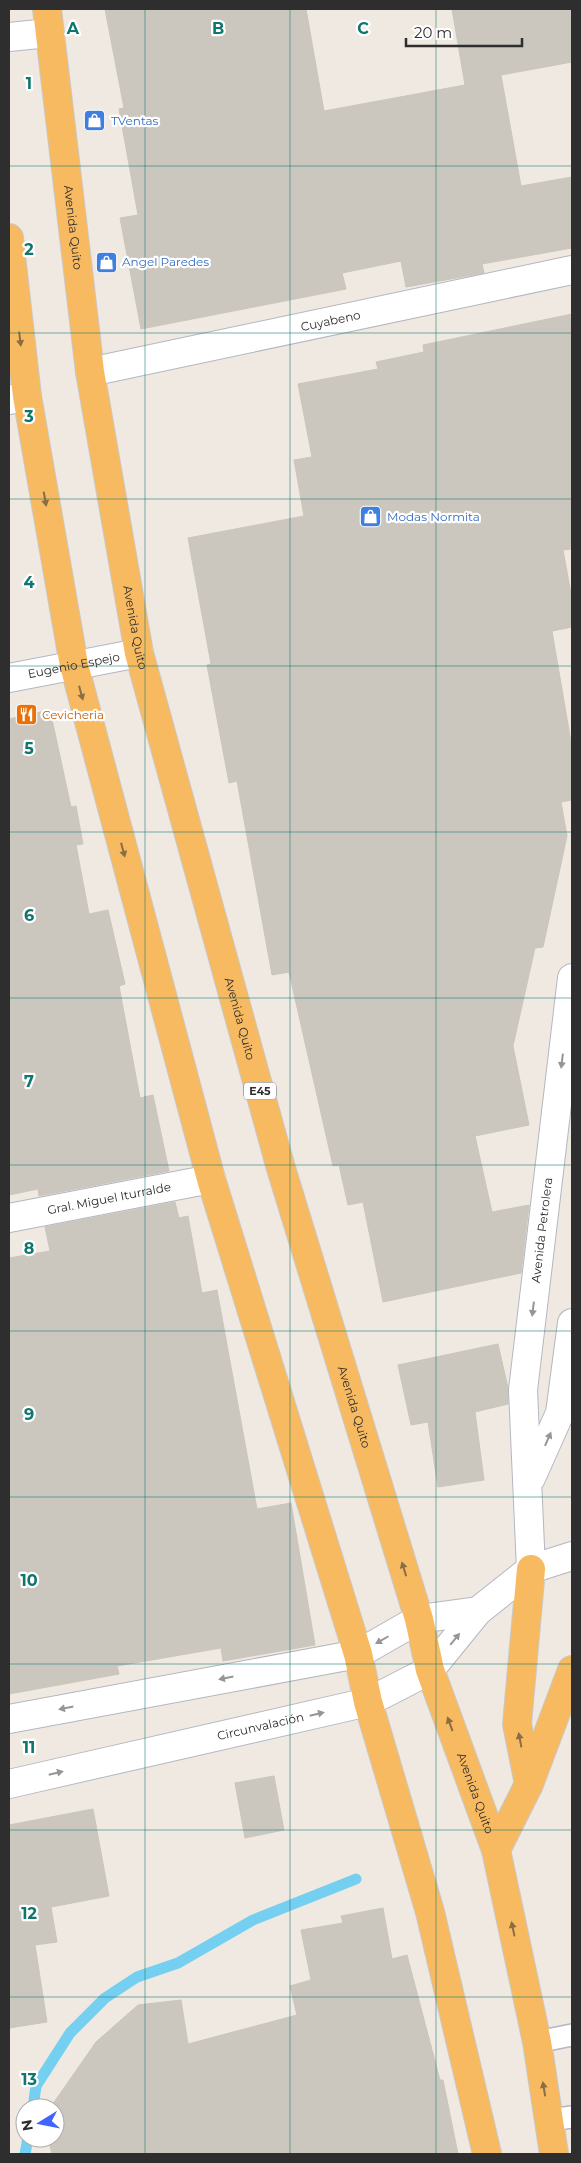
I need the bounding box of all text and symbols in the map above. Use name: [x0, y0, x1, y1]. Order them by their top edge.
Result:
scale bar: [406, 15, 522, 47]
text: A: [66, 19, 80, 38]
text: B: [212, 19, 224, 38]
text: C: [357, 19, 369, 38]
text: 20 m: [414, 23, 452, 42]
text: 1: [26, 74, 32, 93]
shop icon: TVentas: [83, 109, 107, 133]
place label: TVentas: [111, 113, 159, 128]
street label: Avenida Quito: [61, 184, 86, 271]
text: 2: [24, 240, 34, 259]
shop icon: Angel Paredes: [94, 250, 118, 274]
place label: Angel Paredes: [122, 254, 209, 269]
street label: Cuyabeno: [299, 307, 362, 334]
one-way arrow: [16, 331, 24, 347]
text: 3: [23, 407, 34, 426]
one-way arrow: [41, 492, 49, 508]
shop icon: Modas Normita: [359, 505, 383, 529]
place label: Modas Normita: [387, 509, 480, 524]
text: 4: [23, 573, 35, 592]
street label: Avenida Quito: [120, 584, 151, 671]
street label: Eugenio Espejo: [26, 649, 121, 681]
one-way arrow: [78, 686, 86, 701]
restaurant icon: Cevicheria: [14, 703, 38, 727]
place label: Cevicheria: [42, 707, 104, 722]
text: 5: [24, 739, 34, 758]
one-way arrow: [120, 843, 128, 858]
text: 6: [24, 906, 34, 925]
street label: Avenida Quito: [222, 975, 259, 1061]
one-way arrow: [558, 1053, 566, 1069]
text: 7: [24, 1072, 34, 1091]
road number: E45: [244, 1082, 276, 1100]
street label: Avenida Petrolera: [528, 1177, 555, 1284]
street label: Gral. Miguel Iturralde: [46, 1179, 172, 1217]
text: 8: [24, 1239, 34, 1258]
one-way arrow: [529, 1301, 537, 1317]
street label: Avenida Quito: [335, 1364, 374, 1450]
text: 9: [24, 1405, 34, 1424]
one-way arrow: [545, 1432, 553, 1446]
one-way arrow: [399, 1561, 407, 1576]
text: 10: [20, 1571, 38, 1590]
one-way arrow: [450, 1633, 461, 1646]
one-way arrow: [376, 1635, 389, 1644]
one-way arrow: [218, 1675, 234, 1683]
one-way arrow: [58, 1705, 74, 1713]
street label: Circunvalación: [216, 1709, 305, 1743]
one-way arrow: [310, 1710, 325, 1718]
one-way arrow: [446, 1716, 454, 1731]
one-way arrow: [516, 1732, 524, 1748]
text: 11: [23, 1738, 35, 1757]
street label: Avenida Quito: [454, 1750, 497, 1836]
one-way arrow: [49, 1769, 65, 1777]
text: 12: [21, 1904, 37, 1923]
one-way arrow: [509, 1922, 517, 1937]
text: 13: [21, 2070, 37, 2089]
one-way arrow: [540, 2080, 548, 2096]
north arrow: [15, 2098, 65, 2148]
text: N: [17, 2118, 37, 2132]

